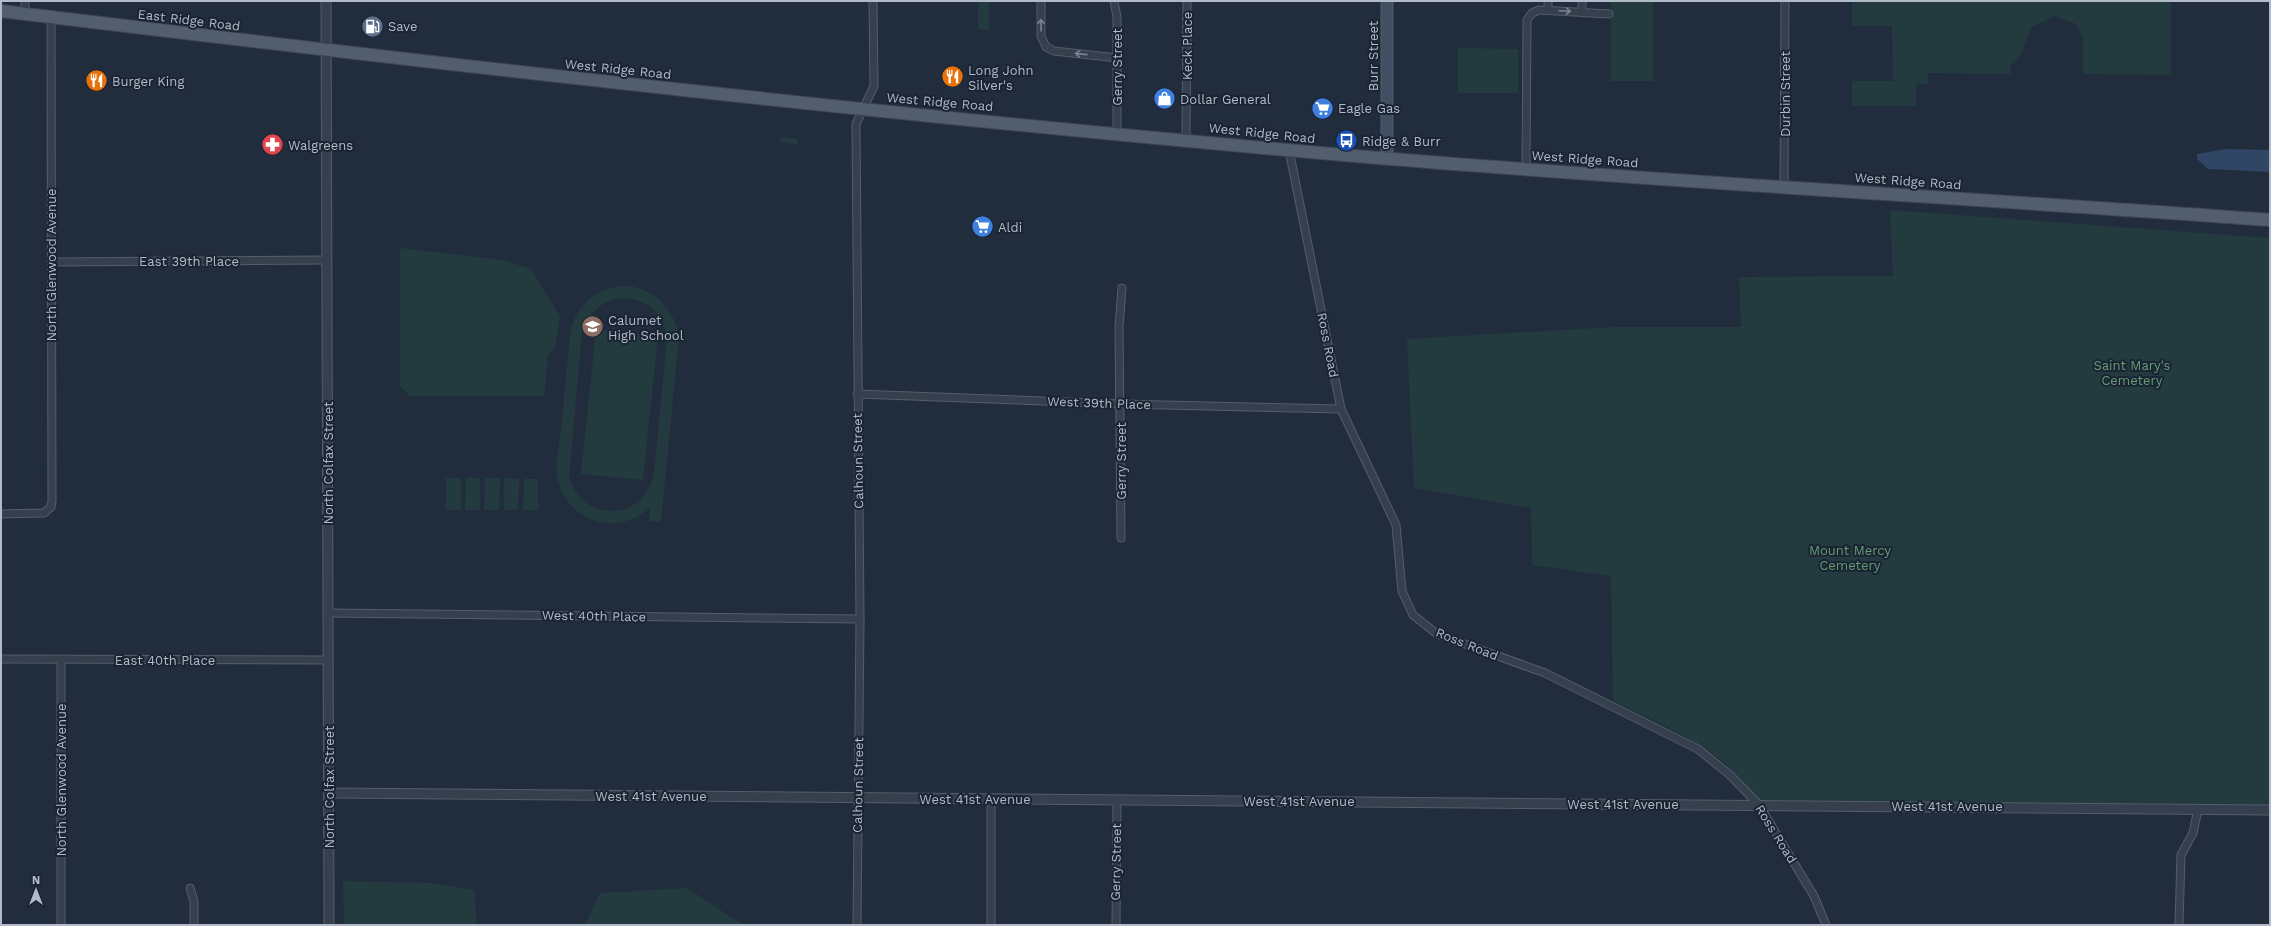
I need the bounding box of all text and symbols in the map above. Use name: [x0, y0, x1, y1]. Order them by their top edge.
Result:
street label: East Ridge Road: [137, 6, 241, 34]
one-way arrow: [1558, 8, 1571, 15]
street label: Keck Place: [1180, 12, 1195, 80]
fuel station icon: Save: [360, 13, 386, 39]
place label: Save: [388, 19, 418, 34]
one-way arrow: [1037, 19, 1045, 32]
street label: Burr Street: [1366, 20, 1381, 91]
street label: Gerry Street: [1110, 28, 1125, 106]
one-way arrow: [1075, 50, 1088, 58]
street label: Durbin Street: [1778, 50, 1793, 137]
street label: West Ridge Road: [564, 56, 672, 82]
place label: Long John Silver's: [968, 63, 1034, 93]
restaurant icon: Long John Silver's: [939, 64, 965, 90]
restaurant icon: Burger King: [83, 68, 109, 94]
place label: Burger King: [112, 74, 184, 89]
shop icon: Dollar General: [1152, 86, 1178, 112]
street label: West Ridge Road: [886, 90, 994, 114]
place label: Dollar General: [1180, 92, 1271, 107]
supermarket icon: Eagle Gas: [1310, 95, 1336, 121]
place label: Eagle Gas: [1338, 101, 1400, 116]
street label: West Ridge Road: [1208, 120, 1316, 146]
bus stop icon: Ridge & Burr: [1333, 128, 1359, 154]
pharmacy icon: Walgreens: [259, 132, 285, 158]
place label: Ridge & Burr: [1362, 134, 1441, 149]
place label: Walgreens: [288, 138, 353, 153]
street label: West Ridge Road: [1531, 148, 1639, 170]
street label: West Ridge Road: [1854, 170, 1962, 192]
street label: North Glenwood Avenue: [44, 188, 59, 342]
supermarket icon: Aldi: [970, 214, 996, 240]
place label: Aldi: [998, 220, 1022, 235]
street label: East 39th Place: [139, 254, 239, 269]
street label: Ross Road: [1314, 311, 1342, 379]
place label: Calumet High School: [608, 313, 684, 343]
school or university icon: Calumet High School: [579, 314, 605, 340]
park label: Saint Mary's Cemetery: [2094, 358, 2171, 388]
street label: West 39th Place: [1047, 394, 1151, 412]
street label: North Colfax Street: [321, 401, 336, 525]
street label: Calhoun Street: [850, 412, 866, 509]
street label: Gerry Street: [1114, 422, 1129, 500]
park label: Mount Mercy Cemetery: [1809, 543, 1891, 573]
street label: West 40th Place: [542, 608, 646, 624]
street label: Ross Road: [1434, 625, 1500, 663]
street label: East 40th Place: [115, 653, 215, 668]
street label: North Glenwood Avenue: [54, 703, 69, 857]
street label: North Colfax Street: [322, 725, 337, 849]
street label: Calhoun Street: [850, 736, 866, 833]
street label: West 41st Avenue: [595, 789, 707, 804]
street label: West 41st Avenue: [919, 792, 1031, 807]
street label: West 41st Avenue: [1243, 794, 1355, 809]
street label: West 41st Avenue: [1567, 797, 1679, 812]
street label: West 41st Avenue: [1891, 799, 2003, 814]
street label: Ross Road: [1752, 802, 1800, 866]
street label: Gerry Street: [1108, 823, 1124, 901]
north arrow: [16, 870, 56, 910]
text: N: [32, 874, 40, 887]

